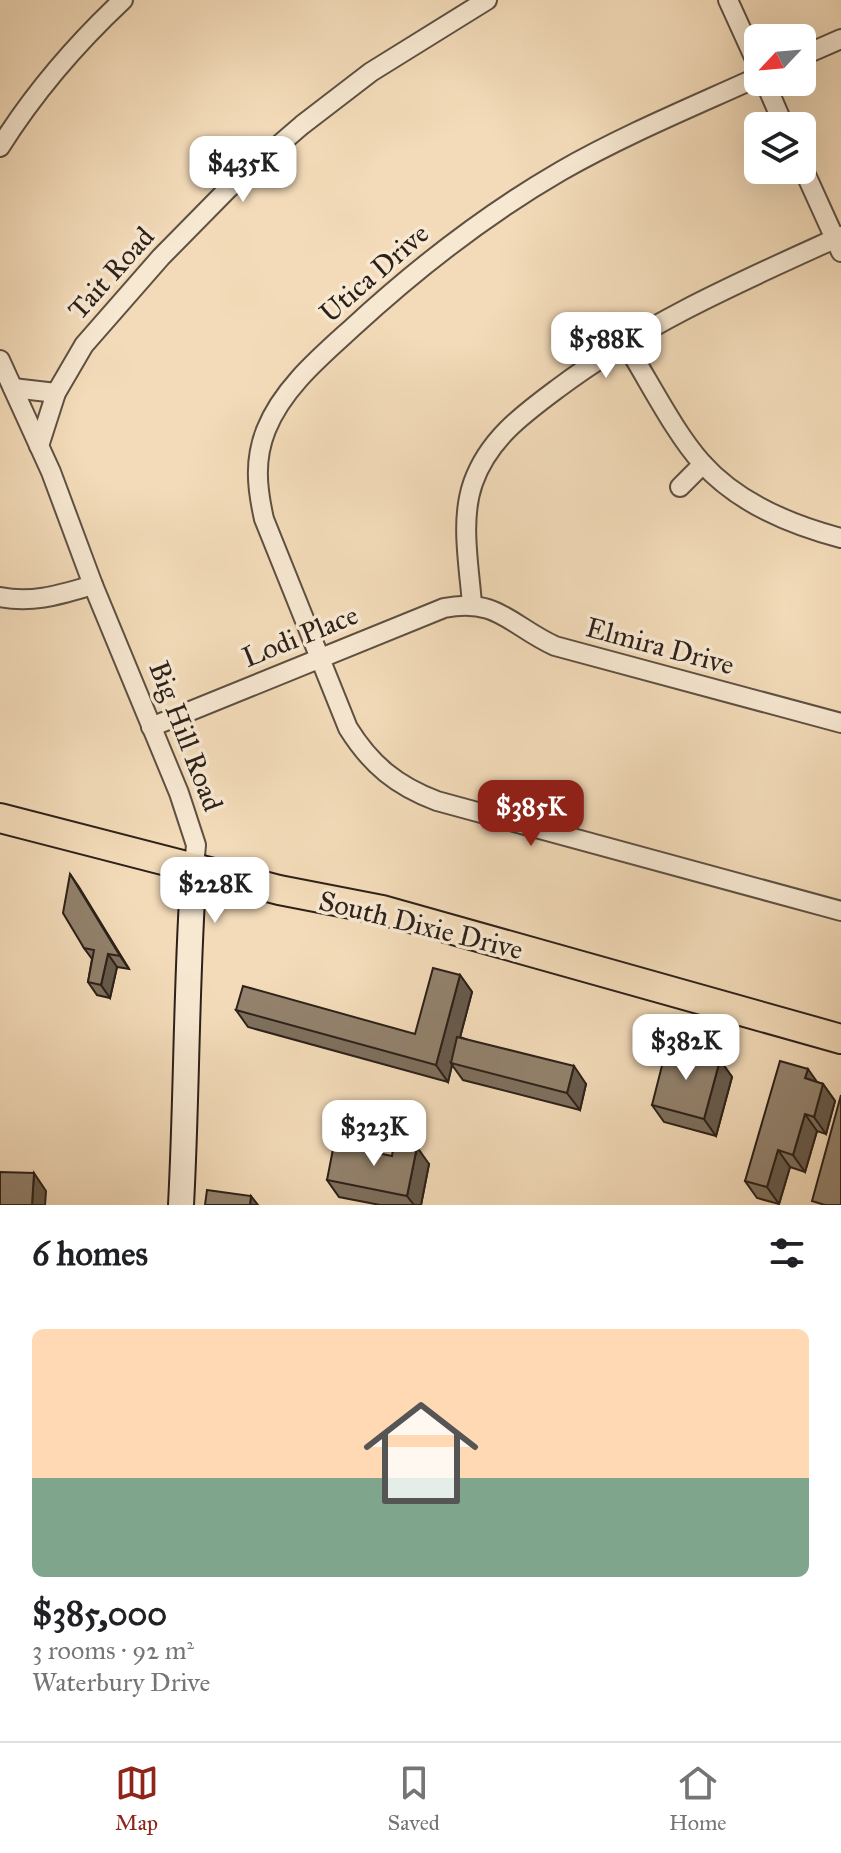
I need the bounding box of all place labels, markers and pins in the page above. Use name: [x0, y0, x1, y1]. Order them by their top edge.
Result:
pin: $435K: [187, 136, 299, 204]
pin: $588K: [550, 312, 662, 380]
pin: $385K: [475, 780, 587, 848]
pin: $228K: [159, 857, 271, 925]
pin: $382K: [630, 1014, 742, 1082]
pin: $323K: [318, 1100, 430, 1168]

